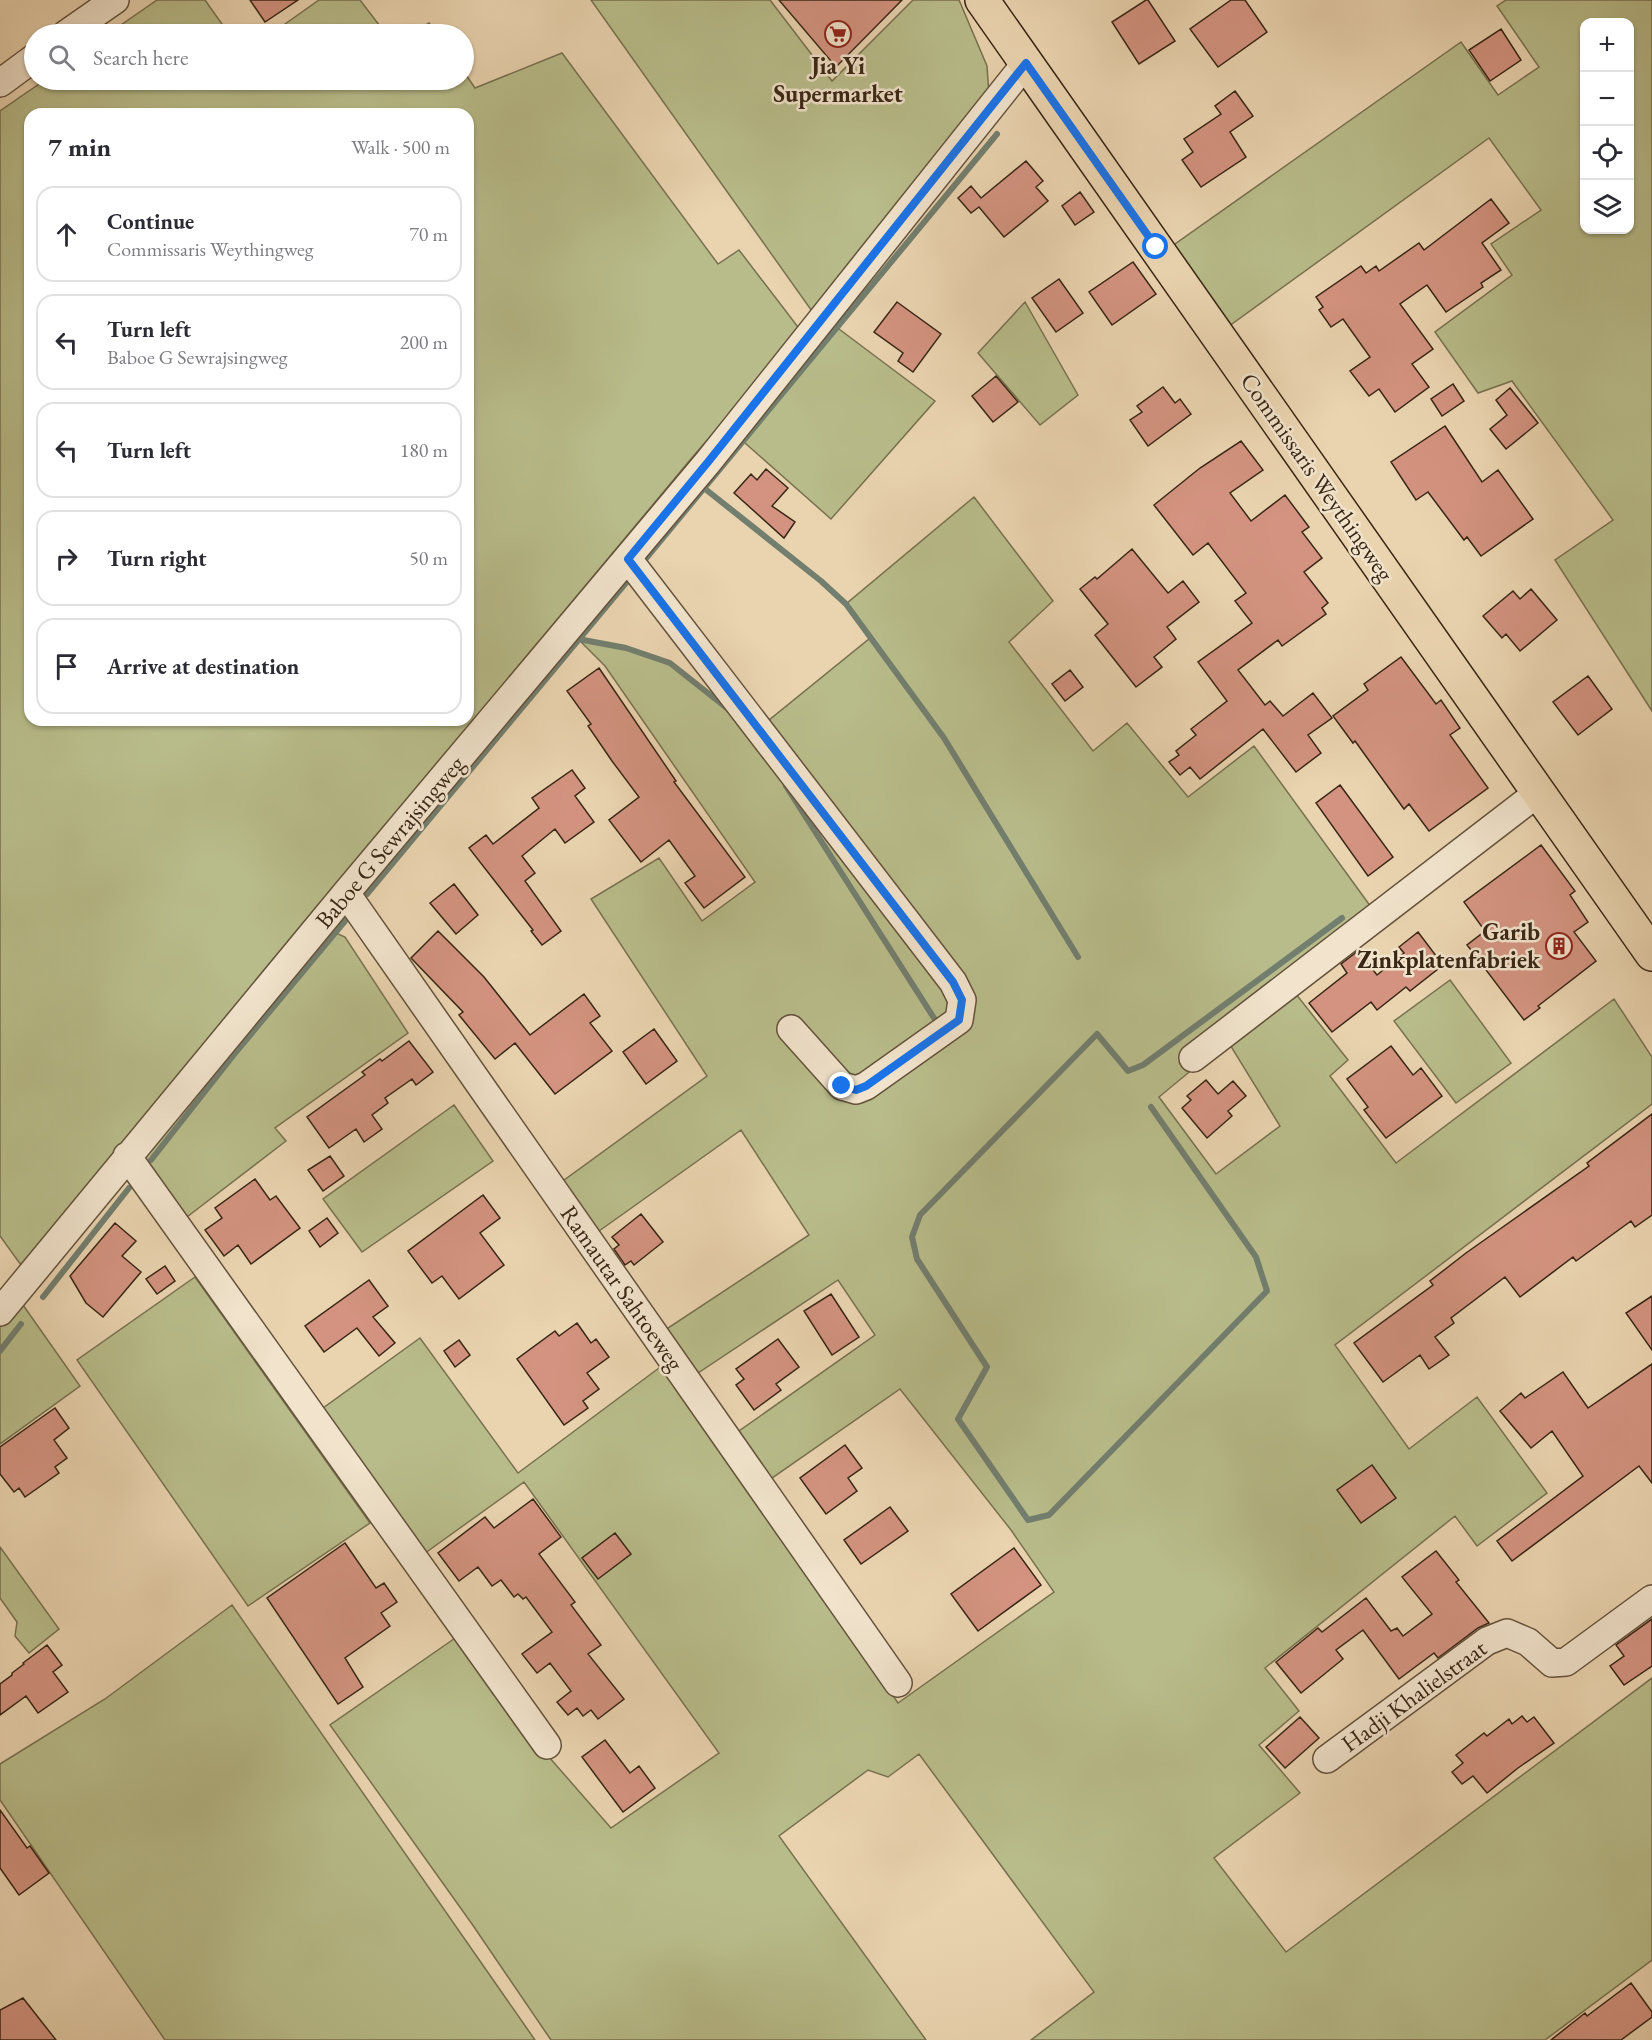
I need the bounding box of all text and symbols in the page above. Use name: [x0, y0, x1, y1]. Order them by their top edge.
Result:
map controls: [1580, 18, 1634, 234]
button: +: [1580, 18, 1634, 72]
supermarket icon: Jia Yi Supermarket: [823, 19, 853, 49]
search box: [24, 24, 474, 90]
icon: search: [45, 41, 78, 74]
text: Search here: [93, 43, 188, 72]
place label: Jia Yi Supermarket: [773, 50, 903, 109]
button: −: [1580, 72, 1634, 126]
button: locate: [1580, 126, 1634, 180]
text: 7 min: [48, 130, 111, 164]
text: Walk · 500 m: [351, 134, 450, 160]
button: layers: [1580, 180, 1634, 234]
text: Continue: [107, 207, 194, 236]
icon: ahead: [50, 218, 83, 251]
text: 70 m: [409, 221, 448, 247]
route start: [1142, 233, 1168, 259]
text: Commissaris Weythingweg: [107, 236, 313, 262]
text: Turn left: [107, 315, 191, 344]
icon: left: [50, 326, 83, 359]
text: 200 m: [400, 329, 448, 355]
text: Baboe G Sewrajsingweg: [107, 344, 287, 370]
street label: Commissaris Weythingweg: [1234, 366, 1401, 587]
icon: left: [50, 434, 83, 467]
text: Turn left: [107, 436, 191, 465]
text: 180 m: [400, 437, 448, 463]
icon: right: [50, 542, 83, 575]
text: Turn right: [107, 544, 206, 573]
text: 50 m: [409, 545, 448, 571]
icon: arrive: [50, 650, 83, 683]
text: Arrive at destination: [107, 652, 299, 681]
street label: Baboe G Sewrajsingweg: [308, 748, 471, 935]
place label: Garib Zinkplatenfabriek: [1357, 916, 1541, 975]
building icon: Garib Zinkplatenfabriek: [1544, 931, 1574, 961]
route end: [828, 1072, 854, 1098]
street label: Ramautar Sahtoeweg: [554, 1199, 691, 1377]
street label: Hadji Khalielstraat: [1335, 1632, 1493, 1759]

